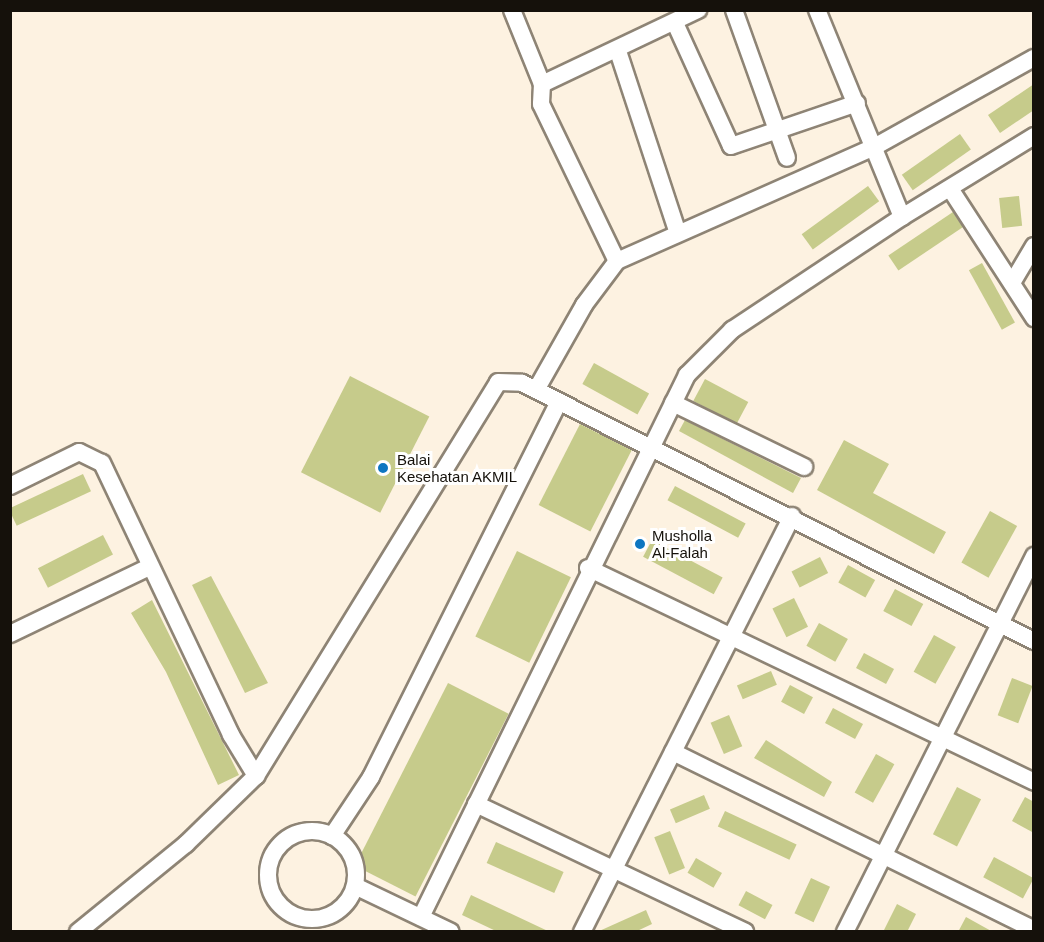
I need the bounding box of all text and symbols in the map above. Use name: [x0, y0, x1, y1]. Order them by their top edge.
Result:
place label: Balai Kesehatan AKMIL: [397, 450, 518, 485]
marker: Balai Kesehatan AKMIL: [374, 459, 392, 477]
place label: Musholla Al-Falah: [652, 526, 712, 561]
marker: Musholla Al-Falah: [633, 537, 647, 551]

